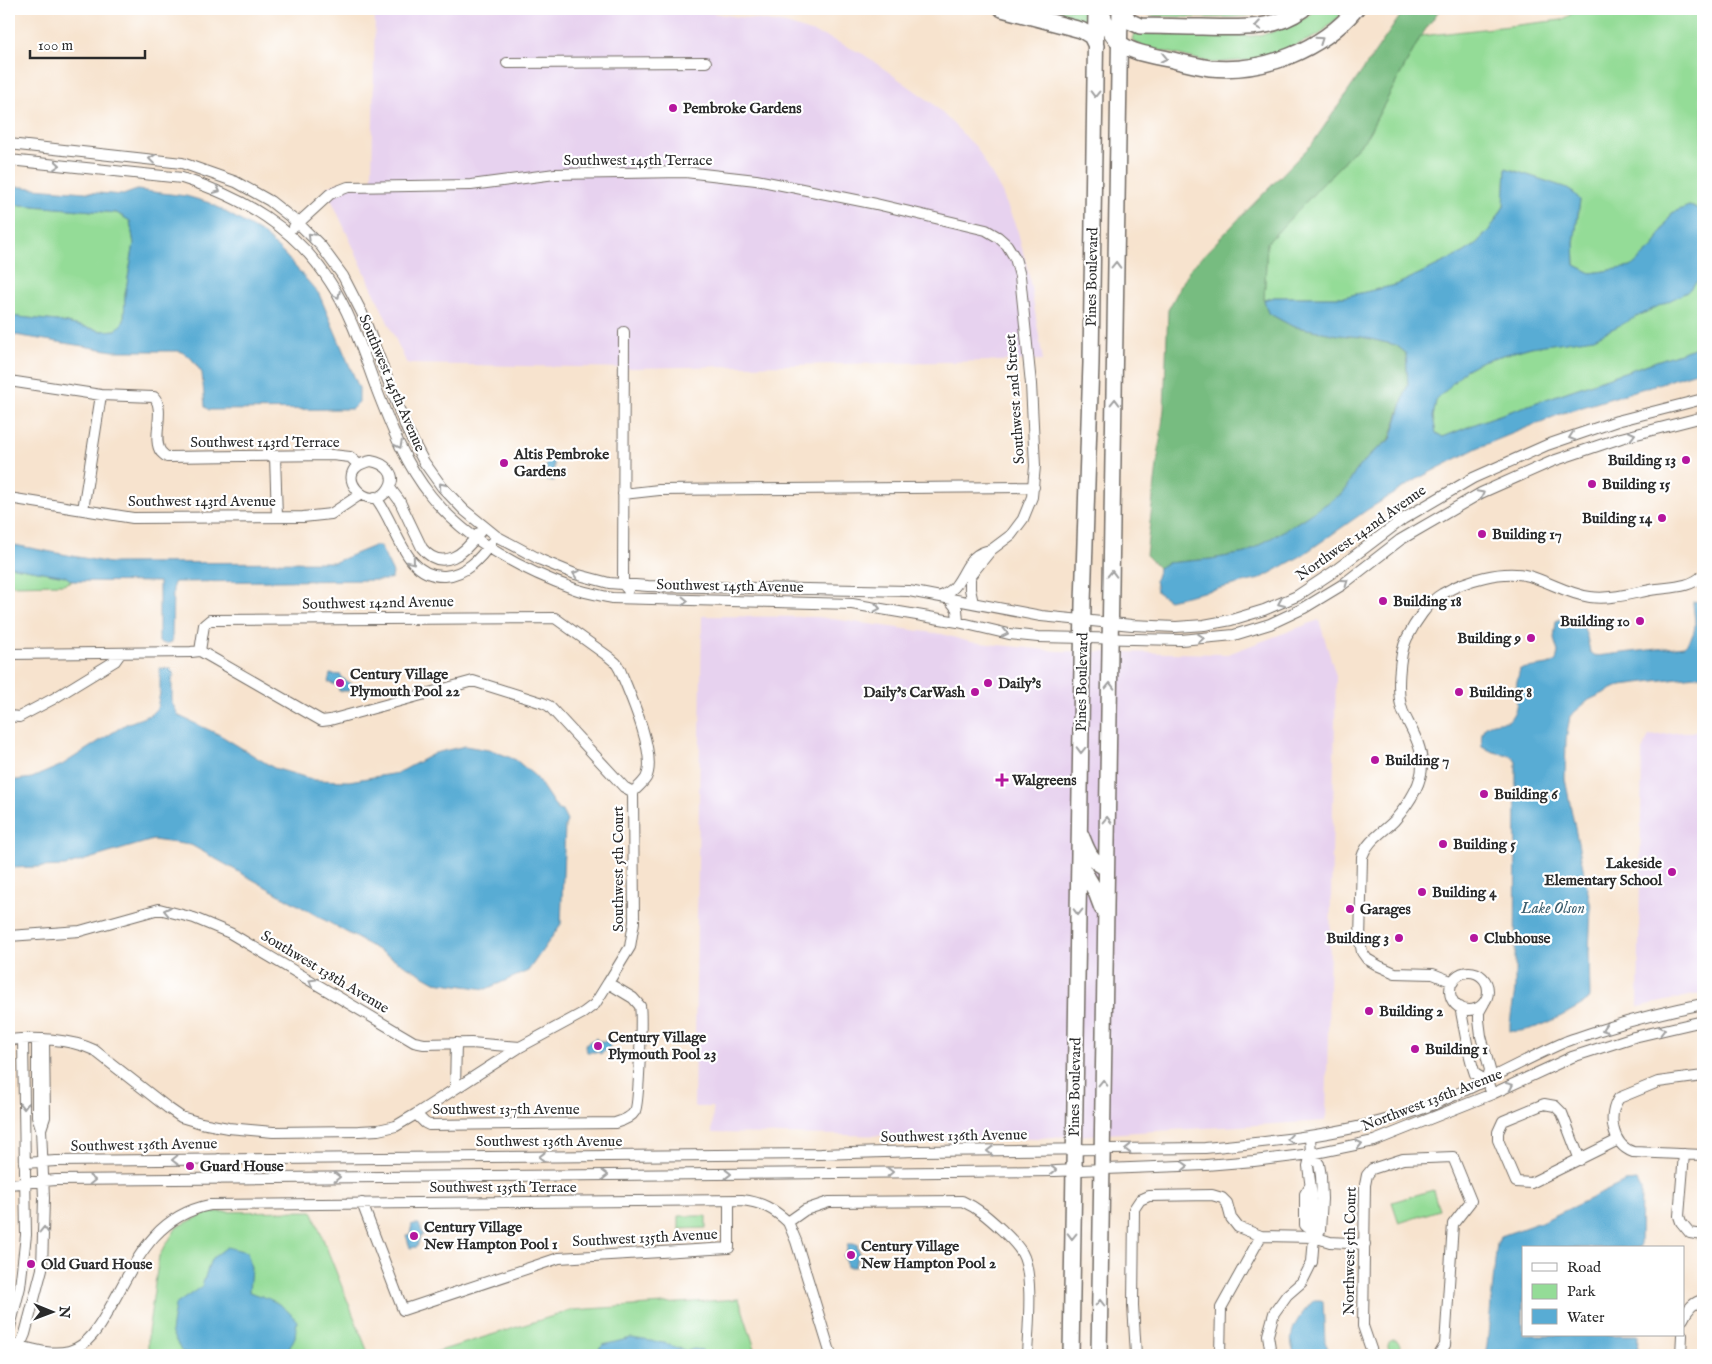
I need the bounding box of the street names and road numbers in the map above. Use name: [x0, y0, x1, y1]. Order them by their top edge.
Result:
street label: Southwest 145th Terrace: [564, 151, 713, 170]
street label: Pines Boulevard: [1082, 226, 1102, 327]
street label: Southwest 145th Avenue: [354, 311, 430, 455]
street label: Southwest 2nd Street: [1001, 333, 1029, 465]
street label: Southwest 143rd Terrace: [190, 433, 340, 452]
street label: Northwest 142nd Avenue: [1292, 481, 1430, 585]
street label: Southwest 143rd Avenue: [128, 492, 276, 511]
street label: Southwest 145th Avenue: [656, 575, 804, 597]
street label: Southwest 142nd Avenue: [302, 592, 454, 614]
street label: Pines Boulevard: [1072, 631, 1092, 732]
street label: Southwest 5th Court: [609, 806, 628, 932]
street label: Southwest 138th Avenue: [257, 926, 393, 1018]
street label: Pines Boulevard: [1065, 1036, 1085, 1137]
street label: Northwest 136th Avenue: [1359, 1064, 1505, 1136]
street label: Southwest 137th Avenue: [432, 1100, 580, 1119]
street label: Southwest 136th Avenue: [881, 1125, 1028, 1147]
street label: Southwest 136th Avenue: [476, 1132, 622, 1151]
street label: Southwest 136th Avenue: [71, 1134, 218, 1156]
street label: Southwest 135th Terrace: [429, 1178, 577, 1197]
street label: Northwest 5th Court: [1339, 1187, 1361, 1315]
street label: Southwest 135th Avenue: [572, 1225, 718, 1251]

